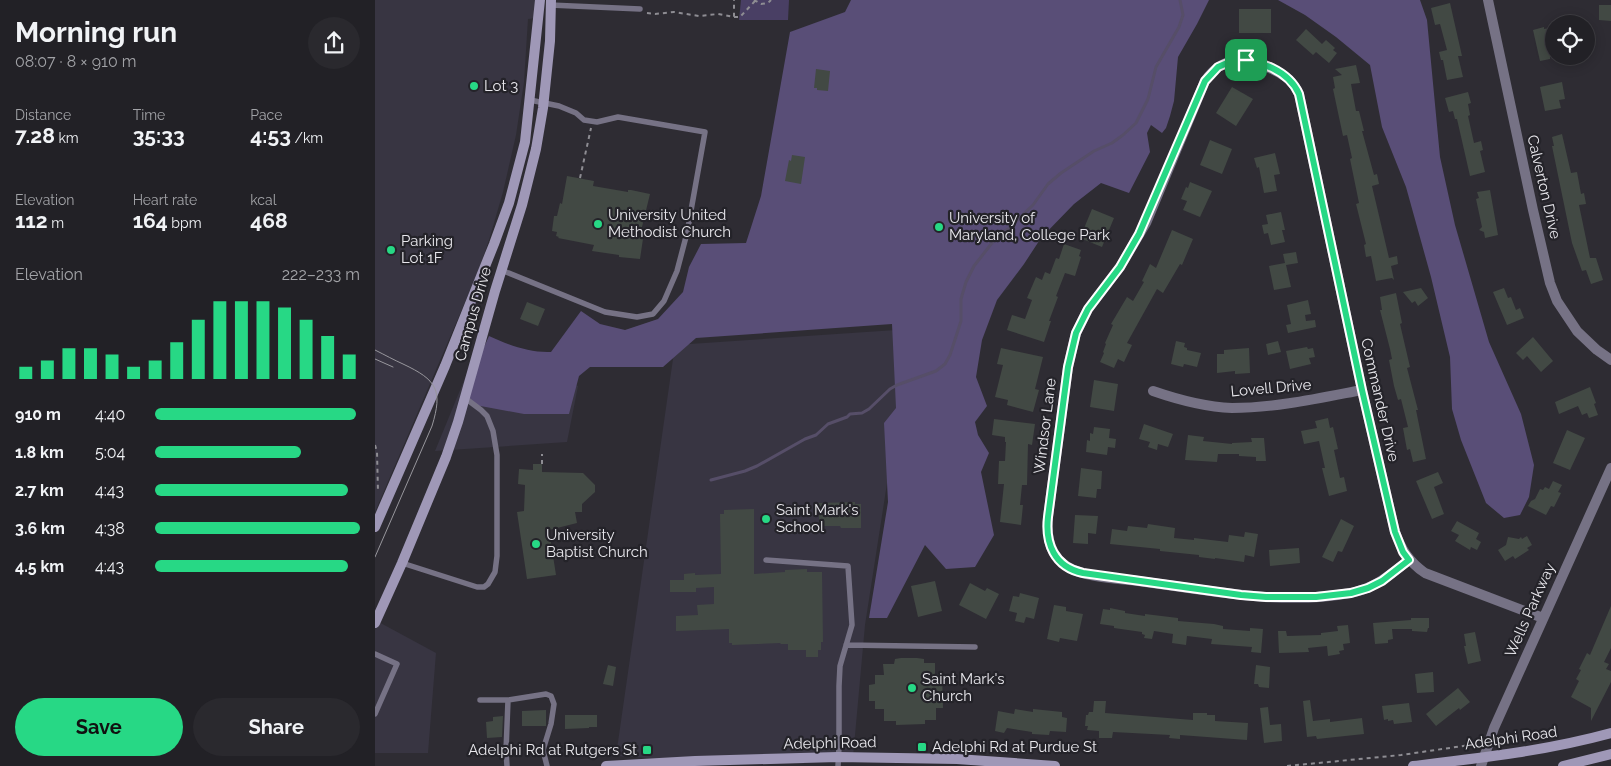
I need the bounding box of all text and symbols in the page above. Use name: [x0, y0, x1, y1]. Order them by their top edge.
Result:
map controls: [1545, 15, 1595, 65]
button: locate: [1545, 15, 1595, 65]
text: Morning run: [15, 16, 177, 49]
button: share: [308, 17, 360, 69]
pin: [1225, 39, 1267, 81]
icon: arrive: [1232, 46, 1260, 74]
text: 08:07 · 8 × 910 m: [15, 52, 136, 71]
place label: Lot 3: [484, 77, 518, 95]
marker: Lot 3: [468, 80, 480, 92]
text: Distance: [15, 107, 71, 123]
text: Time: [133, 107, 165, 123]
text: Pace: [250, 107, 282, 123]
text: 7.28: [15, 123, 55, 148]
text: 35:33: [133, 123, 185, 148]
text: 4:53: [250, 123, 291, 148]
text: km: [55, 130, 79, 146]
text: /km: [291, 130, 323, 146]
street label: Calverton Drive: [1523, 133, 1565, 241]
text: Elevation: [15, 192, 74, 208]
text: Heart rate: [133, 192, 197, 208]
text: kcal: [250, 192, 277, 208]
place label: University United Methodist Church: [608, 206, 731, 241]
text: 112: [15, 208, 48, 233]
text: 164: [133, 208, 168, 233]
text: 468: [250, 208, 288, 233]
place label: University of Maryland, College Park: [949, 209, 1110, 244]
text: m: [48, 215, 64, 231]
text: bpm: [168, 215, 202, 231]
marker: University United Methodist Church: [592, 218, 604, 230]
marker: University of Maryland, College Park: [933, 221, 945, 233]
place label: Parking Lot 1F: [401, 232, 453, 267]
marker: Parking Lot 1F: [385, 244, 397, 256]
text: Elevation: [15, 265, 83, 284]
text: 222–233 m: [282, 265, 360, 284]
street label: Campus Drive: [451, 265, 495, 363]
street label: Commander Drive: [1357, 336, 1403, 464]
street label: Lovell Drive: [1230, 375, 1312, 400]
street label: Windsor Lane: [1030, 377, 1060, 475]
text: 910 m: [15, 405, 61, 424]
text: 4:40: [95, 405, 125, 424]
text: 1.8 km: [15, 443, 64, 462]
text: 5:04: [95, 443, 125, 462]
text: 2.7 km: [15, 481, 64, 500]
text: 4:43: [95, 481, 124, 500]
place label: Saint Mark's School: [776, 501, 859, 536]
marker: Saint Mark's School: [760, 513, 772, 525]
text: 3.6 km: [15, 519, 65, 538]
text: 4:38: [95, 519, 125, 538]
place label: University Baptist Church: [546, 526, 648, 561]
marker: University Baptist Church: [530, 538, 542, 550]
text: 4.5 km: [15, 557, 64, 576]
text: 4:43: [95, 557, 124, 576]
street label: Wells Parkway: [1501, 560, 1559, 660]
place label: Saint Mark's Church: [922, 670, 1005, 705]
marker: Saint Mark's Church: [906, 682, 918, 694]
button: Save: [15, 698, 183, 756]
button: Share: [193, 698, 360, 756]
street label: Adelphi Road: [1464, 723, 1558, 753]
street label: Adelphi Road: [783, 733, 877, 753]
place label: Adelphi Rd at Purdue St: [932, 738, 1097, 756]
place label: Adelphi Rd at Rutgers St: [468, 741, 637, 759]
marker: Adelphi Rd at Purdue St: [916, 741, 928, 753]
marker: Adelphi Rd at Rutgers St: [641, 744, 653, 756]

